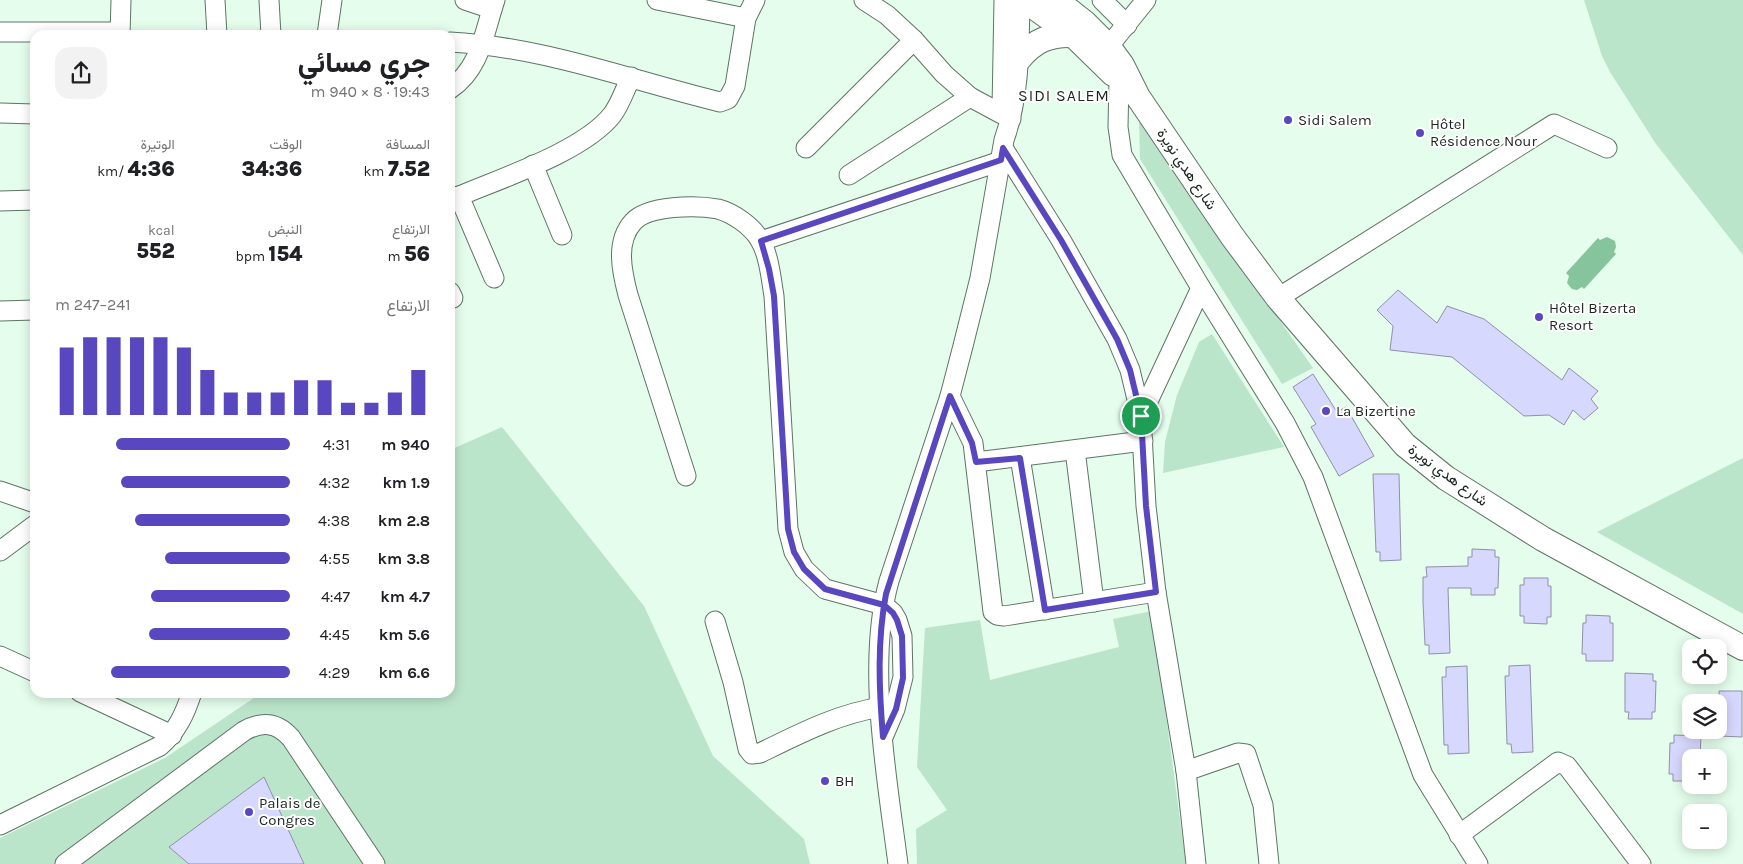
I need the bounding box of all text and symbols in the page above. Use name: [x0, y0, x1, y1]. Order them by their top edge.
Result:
text: جري مسائي: [298, 46, 430, 79]
button: share: [55, 47, 107, 99]
text: 19:43 · 8 × 940 m: [311, 82, 430, 101]
district label: SIDI SALEM: [1018, 86, 1110, 105]
place label: Sidi Salem: [1298, 111, 1372, 129]
marker: Sidi Salem: [1282, 114, 1294, 126]
place label: Hôtel Résidence Nour: [1430, 115, 1537, 150]
street label: شارع هدي نويرة: [1150, 125, 1221, 215]
marker: Hôtel Résidence Nour: [1414, 127, 1426, 139]
text: الوتيرة: [140, 136, 175, 153]
text: الوقت: [269, 136, 302, 153]
text: المسافة: [386, 136, 430, 153]
text: 4:36: [128, 157, 175, 181]
text: 34:36: [242, 157, 302, 181]
text: 7.52: [388, 157, 430, 181]
text: /km: [97, 163, 128, 180]
text: km: [363, 163, 388, 180]
text: النبض: [268, 221, 302, 238]
text: الارتفاع: [392, 221, 430, 238]
text: kcal: [148, 222, 175, 239]
text: 552: [136, 239, 175, 263]
text: 154: [268, 242, 302, 266]
text: 56: [404, 242, 430, 266]
text: bpm: [235, 248, 268, 265]
text: m: [387, 248, 404, 265]
text: 241–247 m: [55, 295, 131, 314]
text: الارتفاع: [387, 296, 430, 315]
place label: Hôtel Bizerta Resort: [1549, 299, 1636, 334]
marker: Hôtel Bizerta Resort: [1533, 311, 1545, 323]
pin: [1120, 395, 1162, 437]
icon: arrive: [1127, 402, 1155, 430]
place label: La Bizertine: [1336, 402, 1416, 420]
marker: La Bizertine: [1320, 405, 1332, 417]
text: 4:31: [323, 435, 350, 454]
text: 940 m: [381, 435, 430, 454]
street label: شارع هدي نويرة: [1402, 440, 1491, 513]
text: 4:32: [319, 473, 350, 492]
text: 1.9 km: [382, 473, 430, 492]
text: 4:38: [318, 511, 350, 530]
text: 2.8 km: [378, 511, 430, 530]
text: 4:55: [319, 549, 350, 568]
text: 3.8 km: [378, 549, 430, 568]
text: 4:47: [321, 587, 350, 606]
text: 4.7 km: [380, 587, 430, 606]
text: 4:45: [319, 625, 350, 644]
text: 5.6 km: [379, 625, 430, 644]
map controls: [1682, 639, 1727, 849]
button: locate: [1682, 639, 1727, 684]
text: 4:29: [319, 663, 350, 682]
text: 6.6 km: [378, 663, 430, 682]
button: layers: [1682, 694, 1727, 739]
button: +: [1682, 749, 1727, 794]
place label: BH: [835, 772, 854, 790]
marker: BH: [819, 775, 831, 787]
place label: Palais de Congres: [259, 794, 321, 829]
button: −: [1682, 804, 1727, 849]
marker: Palais de Congres: [243, 806, 255, 818]

